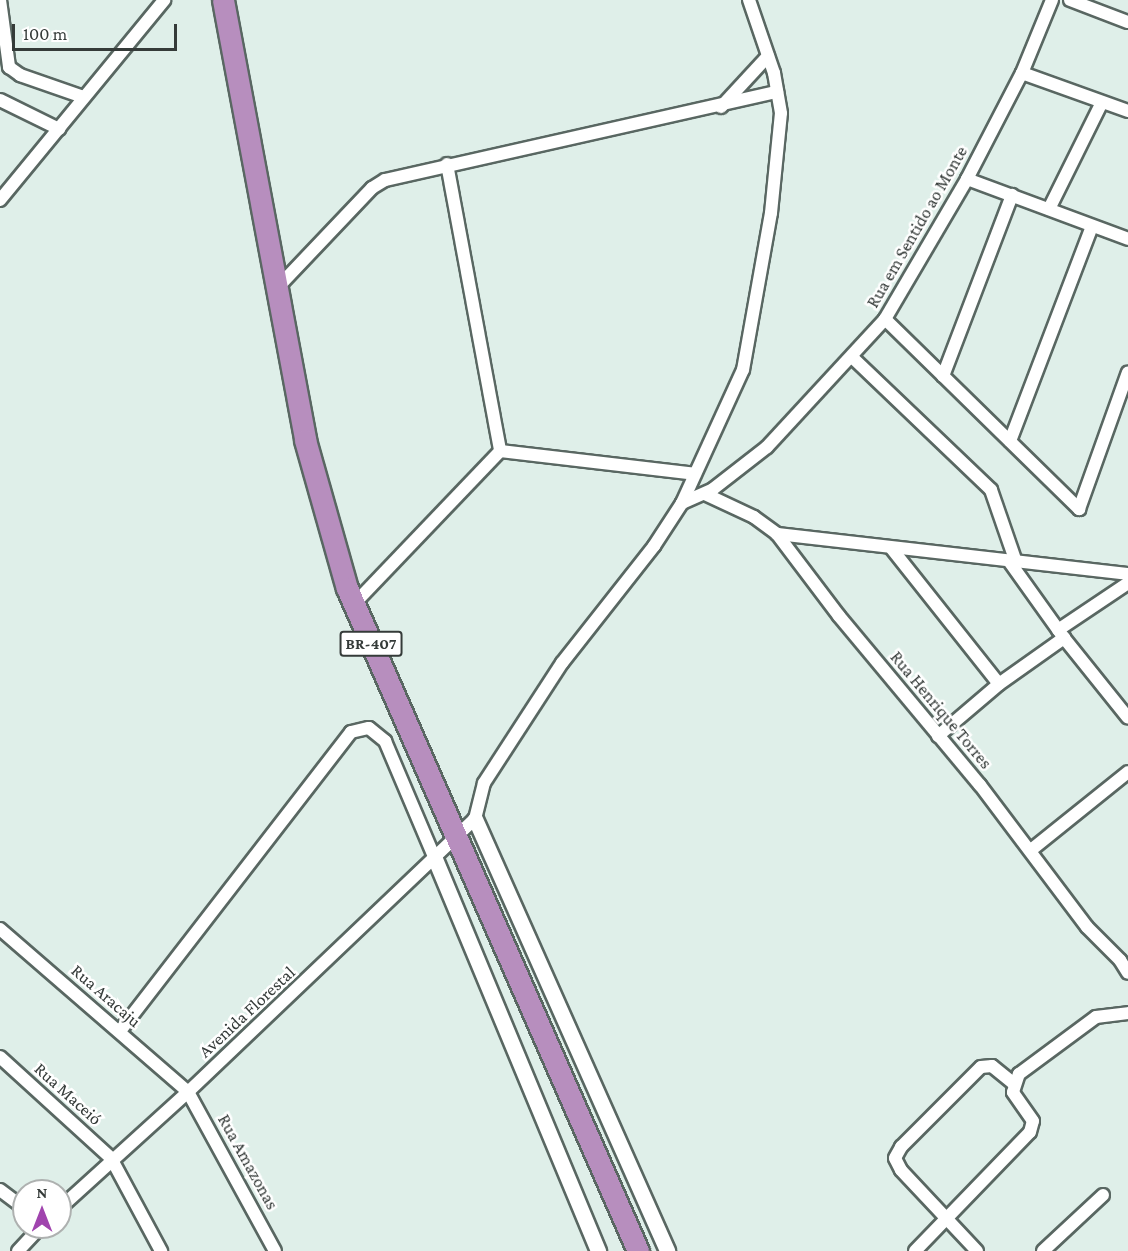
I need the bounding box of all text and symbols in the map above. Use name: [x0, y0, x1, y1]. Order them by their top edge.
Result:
scale bar: [15, 12, 180, 50]
text: 100 m: [23, 24, 67, 44]
street label: Rua em Sentido ao Monte: [862, 142, 972, 312]
road number: BR-407: [340, 631, 403, 657]
street label: Rua Henrique Torres: [885, 647, 997, 773]
street label: Rua Aracaju: [67, 960, 145, 1032]
street label: Avenida Florestal: [194, 962, 300, 1062]
street label: Rua Maceió: [30, 1058, 106, 1130]
street label: Rua Amazonas: [213, 1111, 283, 1213]
north arrow: [12, 1179, 72, 1239]
text: N: [37, 1184, 47, 1201]

